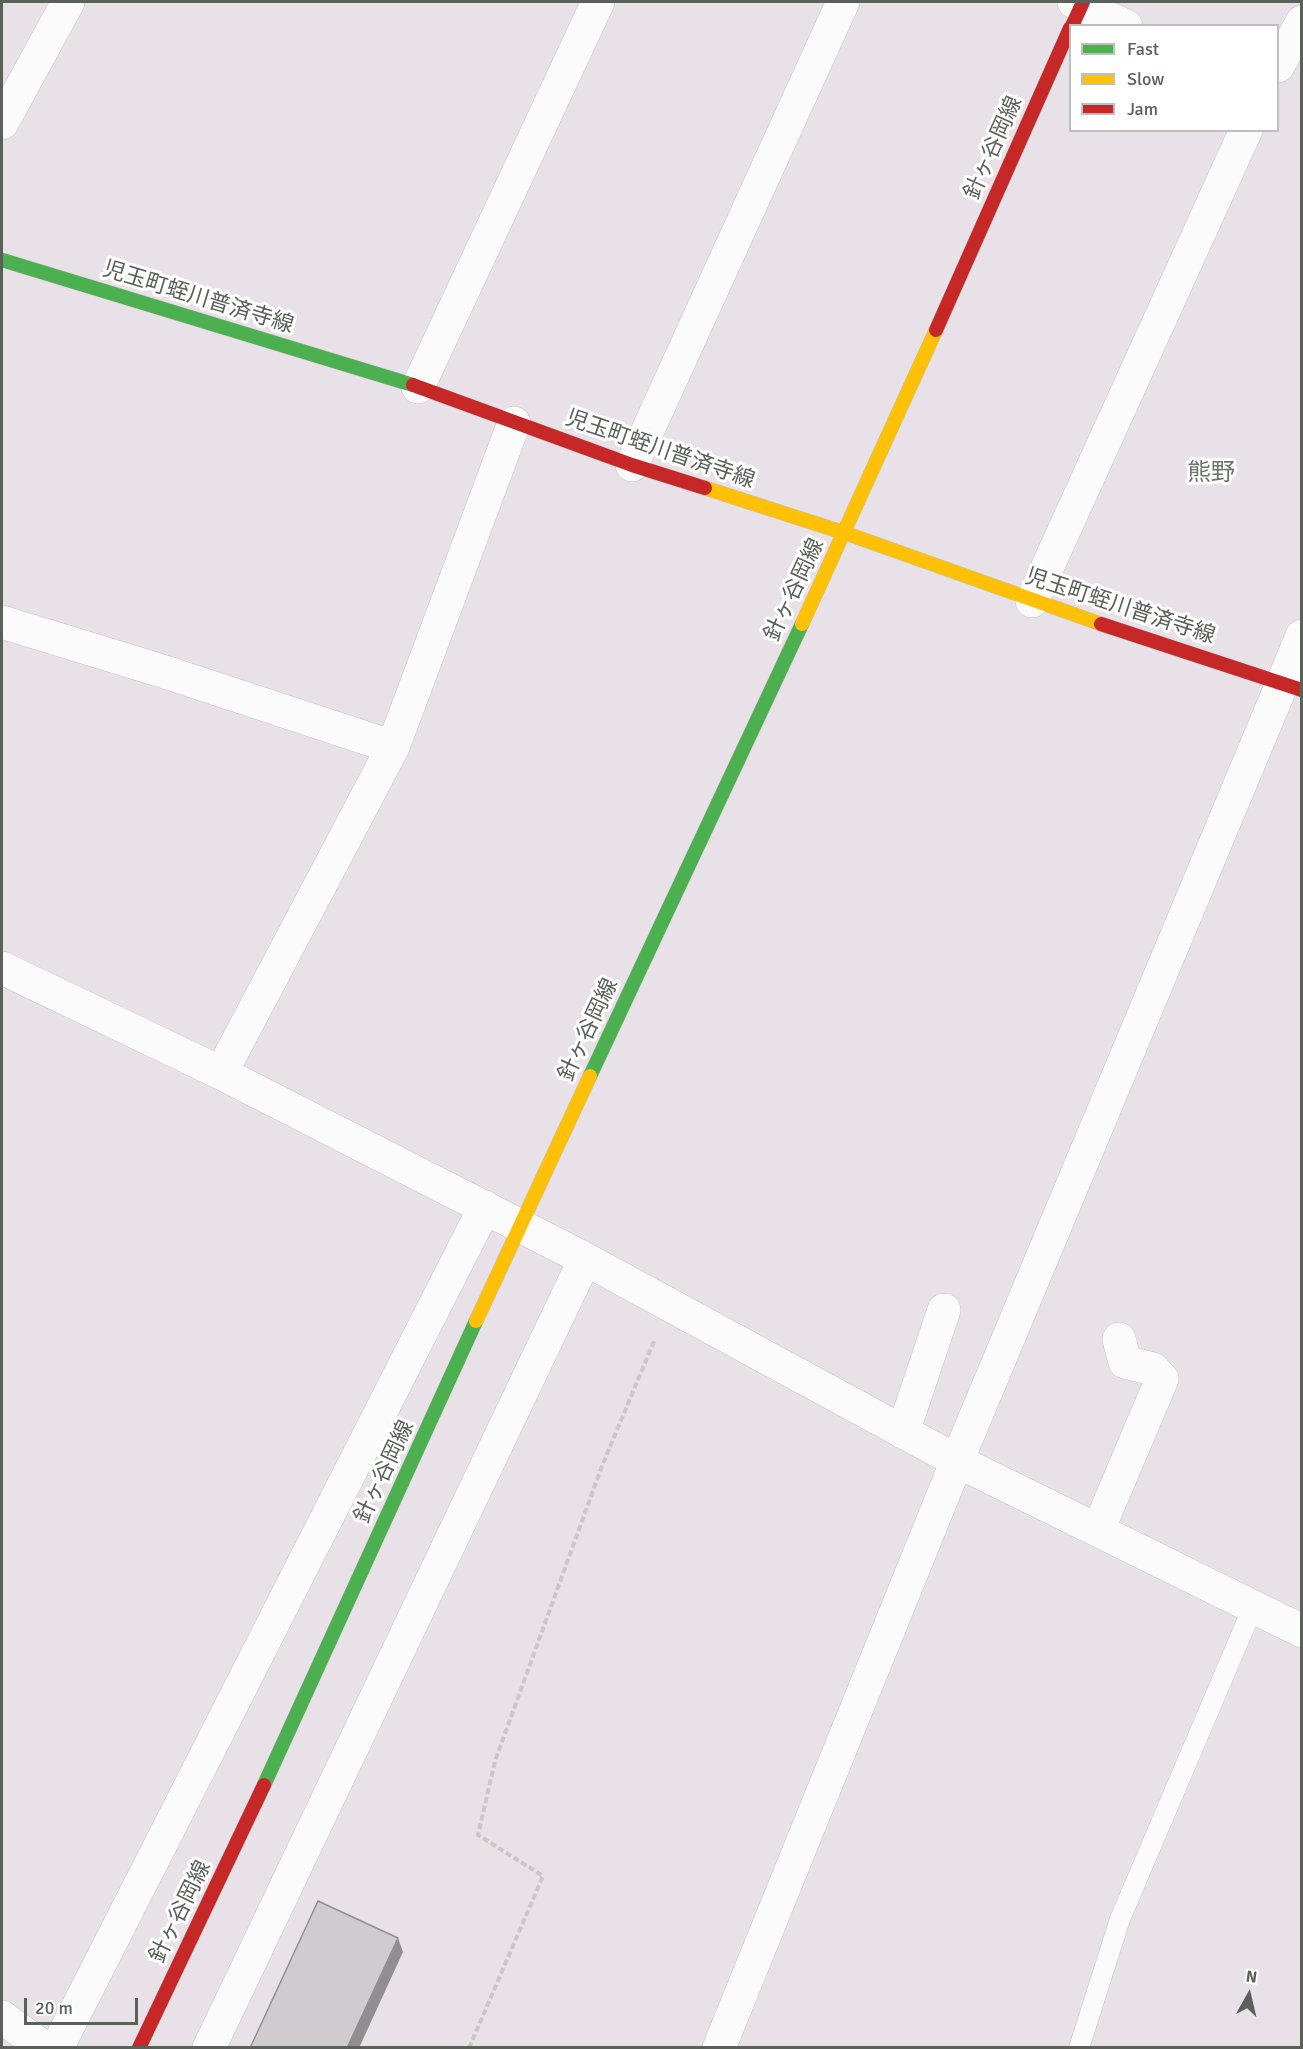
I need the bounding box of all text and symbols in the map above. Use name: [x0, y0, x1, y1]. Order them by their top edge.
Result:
legend: [1069, 24, 1279, 132]
text: Fast: [1127, 38, 1159, 60]
text: Slow: [1127, 68, 1164, 90]
street label: 針ヶ谷岡線: [960, 92, 1028, 204]
text: Jam: [1127, 98, 1158, 120]
street label: 児玉町蛭川普済寺線: [99, 256, 297, 340]
street label: 児玉町蛭川普済寺線: [562, 405, 758, 495]
district label: 熊野: [1187, 460, 1235, 488]
street label: 針ヶ谷岡線: [760, 535, 830, 645]
street label: 児玉町蛭川普済寺線: [1022, 564, 1218, 650]
street label: 針ヶ谷岡線: [554, 975, 624, 1085]
street label: 針ヶ谷岡線: [350, 1417, 420, 1527]
street label: 針ヶ谷岡線: [145, 1857, 217, 1967]
north arrow: [1219, 1965, 1279, 2025]
text: N: [1245, 1966, 1258, 1988]
scale bar: [27, 1986, 141, 2024]
text: 20 m: [35, 1997, 73, 2019]

